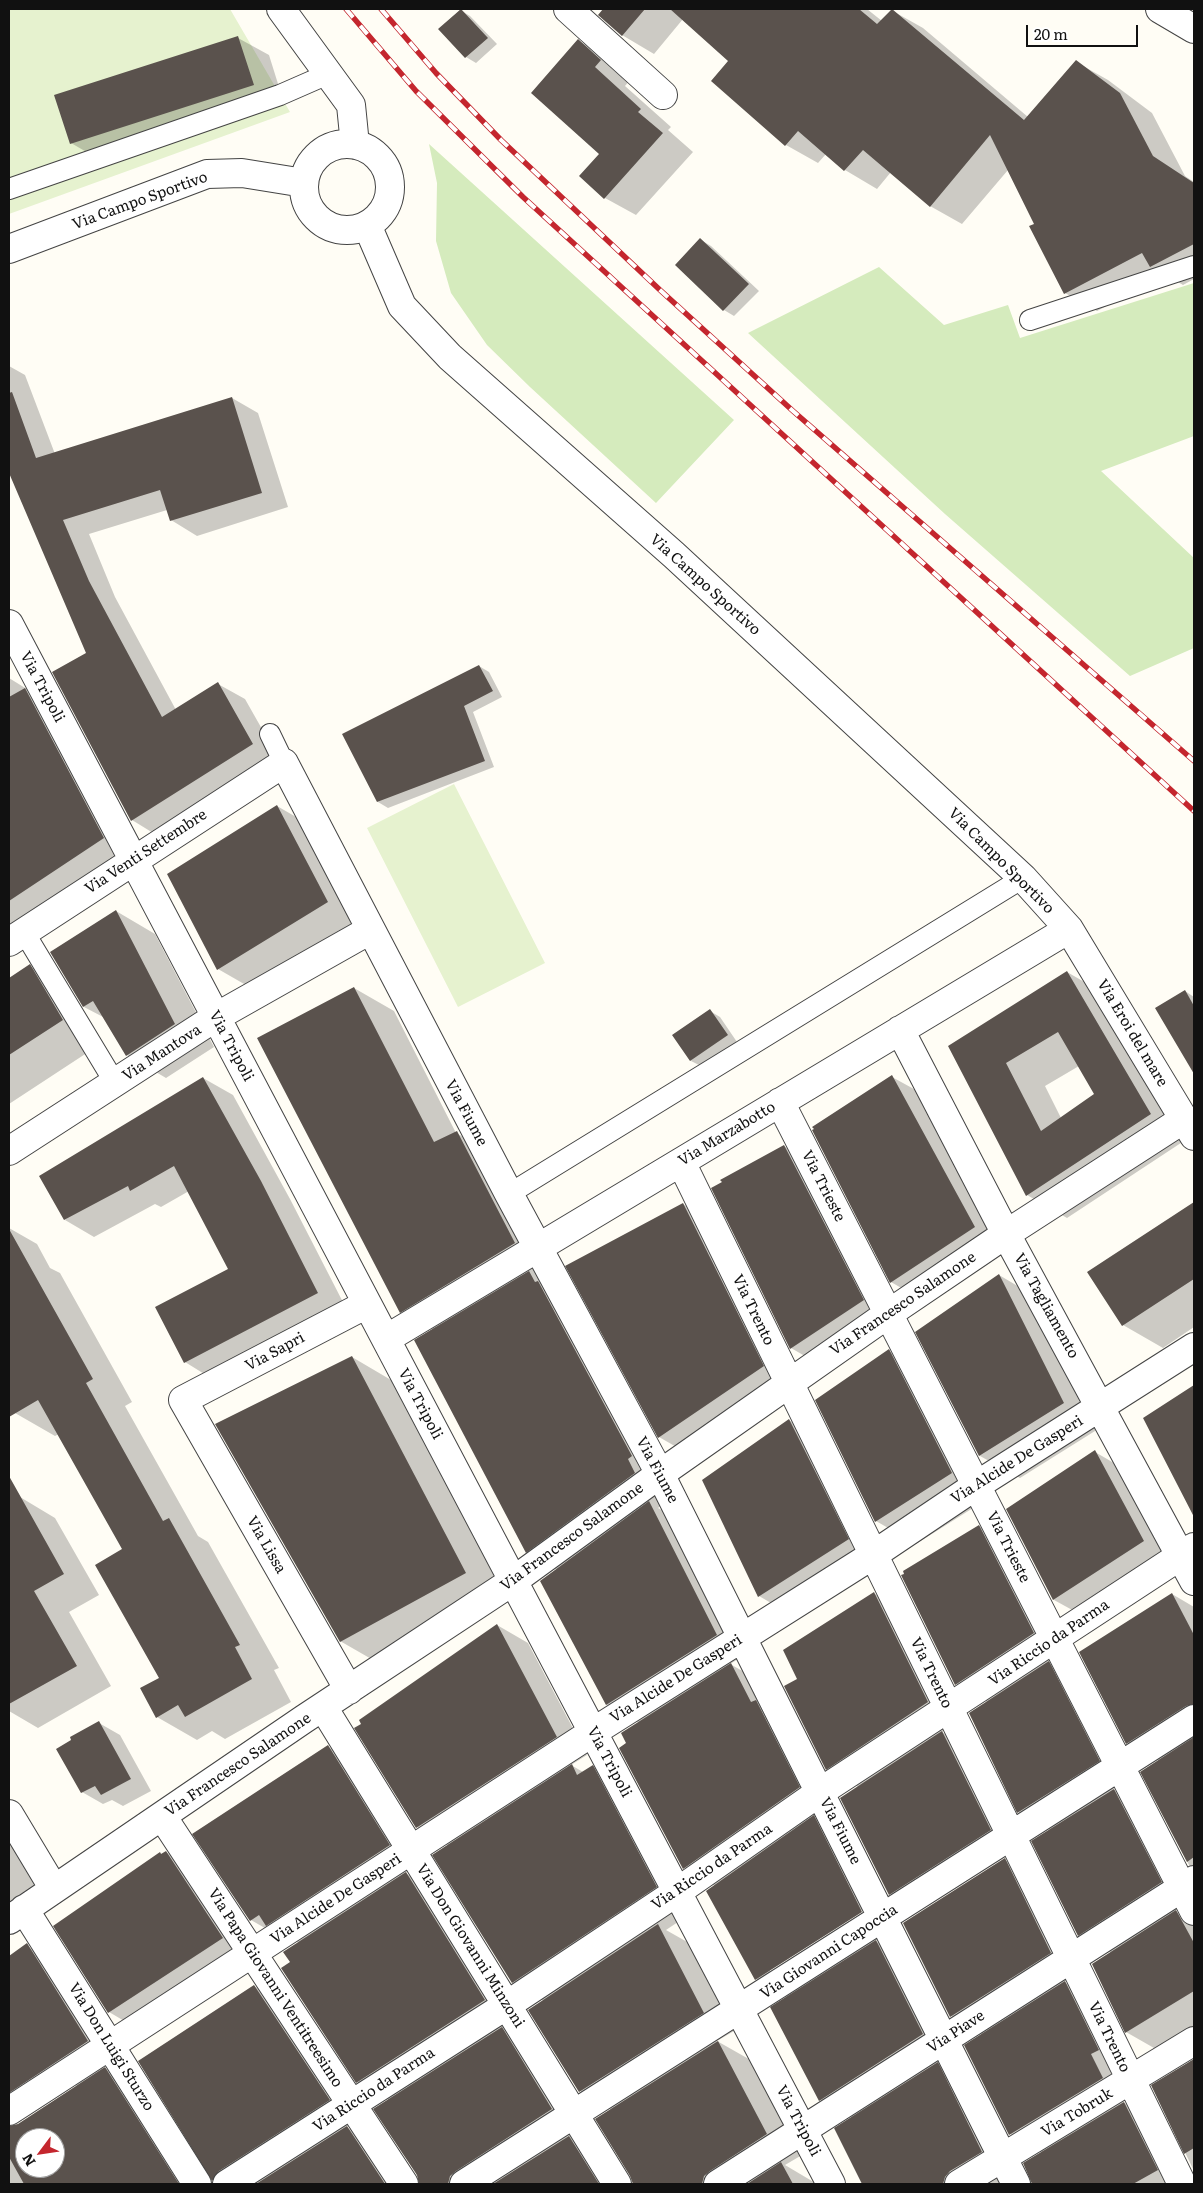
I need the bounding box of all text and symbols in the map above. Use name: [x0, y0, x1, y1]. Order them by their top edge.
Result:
scale bar: [1028, 15, 1140, 47]
text: 20 m: [1034, 22, 1068, 45]
street label: Via Campo Sportivo: [70, 168, 210, 234]
street label: Via Campo Sportivo: [646, 531, 764, 639]
street label: Via Tripoli: [16, 649, 68, 725]
street label: Via Campo Sportivo: [944, 804, 1058, 918]
street label: Via Venti Settembre: [82, 806, 210, 898]
street label: Via Eroi del mare: [1093, 976, 1171, 1090]
street label: Via Tripoli: [205, 1008, 257, 1084]
street label: Via Mantova: [119, 1021, 205, 1085]
street label: Via Fiume: [441, 1077, 491, 1149]
street label: Via Marzabotto: [675, 1098, 779, 1170]
street label: Via Trieste: [797, 1147, 849, 1225]
street label: Via Francesco Salamone: [827, 1248, 979, 1360]
street label: Via Tagliamento: [1010, 1250, 1082, 1362]
street label: Via Trento: [728, 1272, 778, 1348]
street label: Via Sapri: [242, 1329, 308, 1375]
street label: Via Tripoli: [394, 1366, 446, 1442]
street label: Via Alcide De Gasperi: [948, 1412, 1086, 1508]
street label: Via Fiume: [632, 1434, 682, 1506]
street label: Via Francesco Salamone: [497, 1479, 647, 1595]
street label: Via Trieste: [982, 1508, 1034, 1586]
street label: Via Lissa: [242, 1513, 290, 1577]
street label: Via Riccio da Parma: [985, 1596, 1113, 1690]
street label: Via Alcide De Gasperi: [607, 1631, 745, 1727]
street label: Via Trento: [906, 1635, 956, 1711]
street label: Via Francesco Salamone: [162, 1709, 314, 1821]
street label: Via Tripoli: [583, 1724, 635, 1800]
street label: Via Fiume: [815, 1794, 865, 1868]
street label: Via Riccio da Parma: [648, 1820, 776, 1914]
street label: Via Alcide De Gasperi: [267, 1850, 405, 1948]
street label: Via Don Giovanni Minzoni: [412, 1861, 528, 2031]
street label: Via Papa Giovanni Ventitreesimo: [204, 1885, 346, 2091]
street label: Via Giovanni Capoccia: [757, 1901, 901, 2003]
street label: Via Don Luigi Sturzo: [64, 1980, 158, 2114]
street label: Via Trento: [1084, 1999, 1134, 2075]
street label: Via Piave: [924, 2007, 988, 2057]
street label: Via Riccio da Parma: [310, 2044, 438, 2136]
street label: Via Tripoli: [772, 2083, 824, 2159]
street label: Via Tobruk: [1038, 2085, 1116, 2141]
north arrow: [15, 2128, 65, 2178]
text: N: [16, 2150, 40, 2170]

